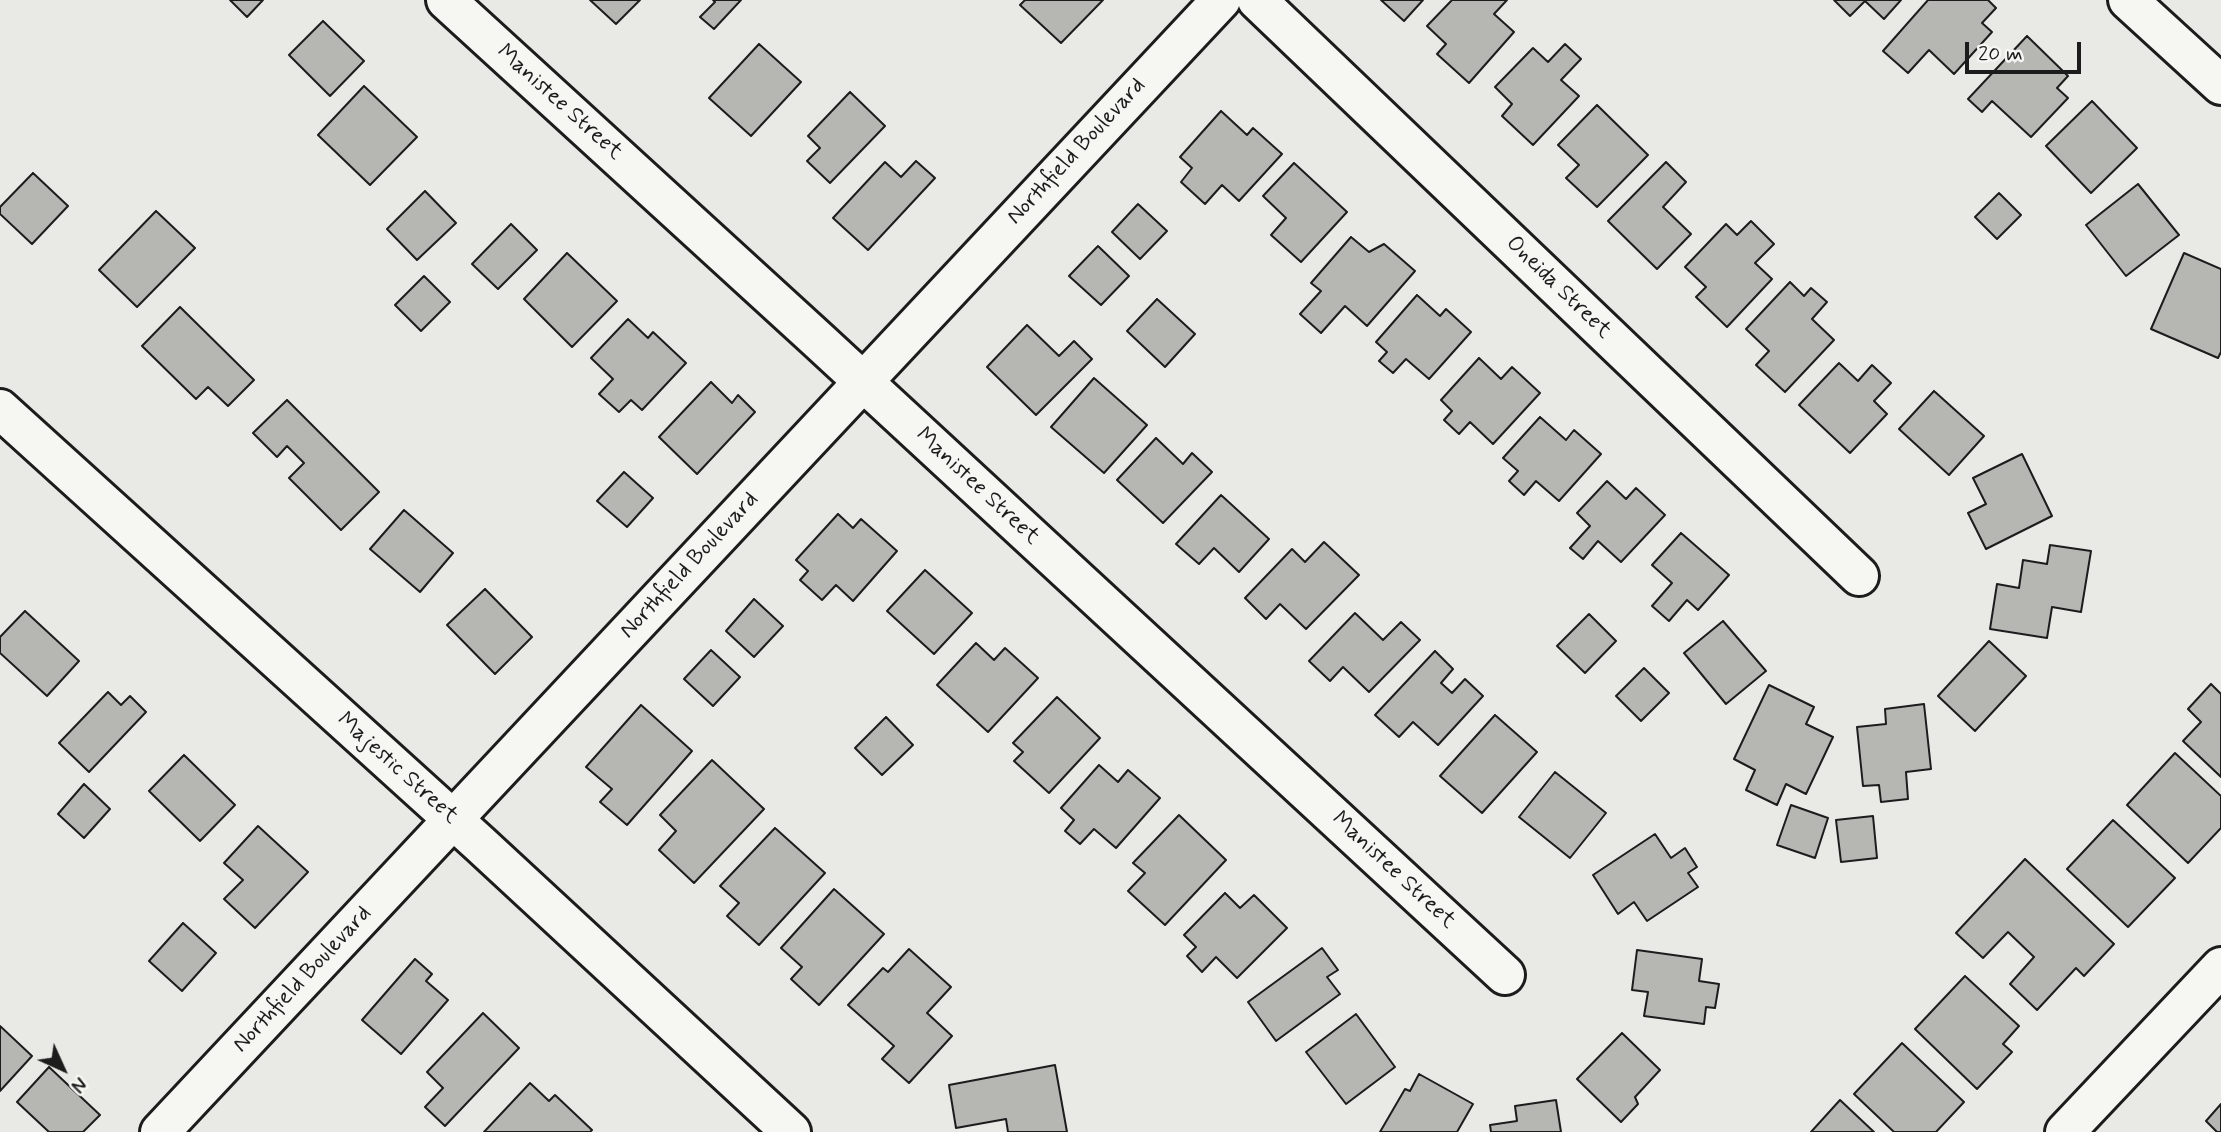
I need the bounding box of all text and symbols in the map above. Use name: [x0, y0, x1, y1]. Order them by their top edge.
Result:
scale bar: [1969, 28, 2084, 72]
street label: Manistee Street: [490, 39, 628, 167]
text: 20 m: [1978, 40, 2023, 68]
street label: Northfield Boulevard: [1002, 73, 1152, 231]
street label: Oneida Street: [1499, 231, 1617, 345]
street label: Manistee Street: [909, 422, 1045, 552]
street label: Northfield Boulevard: [615, 487, 765, 645]
street label: Majestic Street: [331, 707, 463, 831]
street label: Manistee Street: [1325, 806, 1461, 936]
street label: Northfield Boulevard: [228, 901, 378, 1059]
north arrow: [28, 1034, 98, 1104]
text: N: [65, 1071, 92, 1098]

